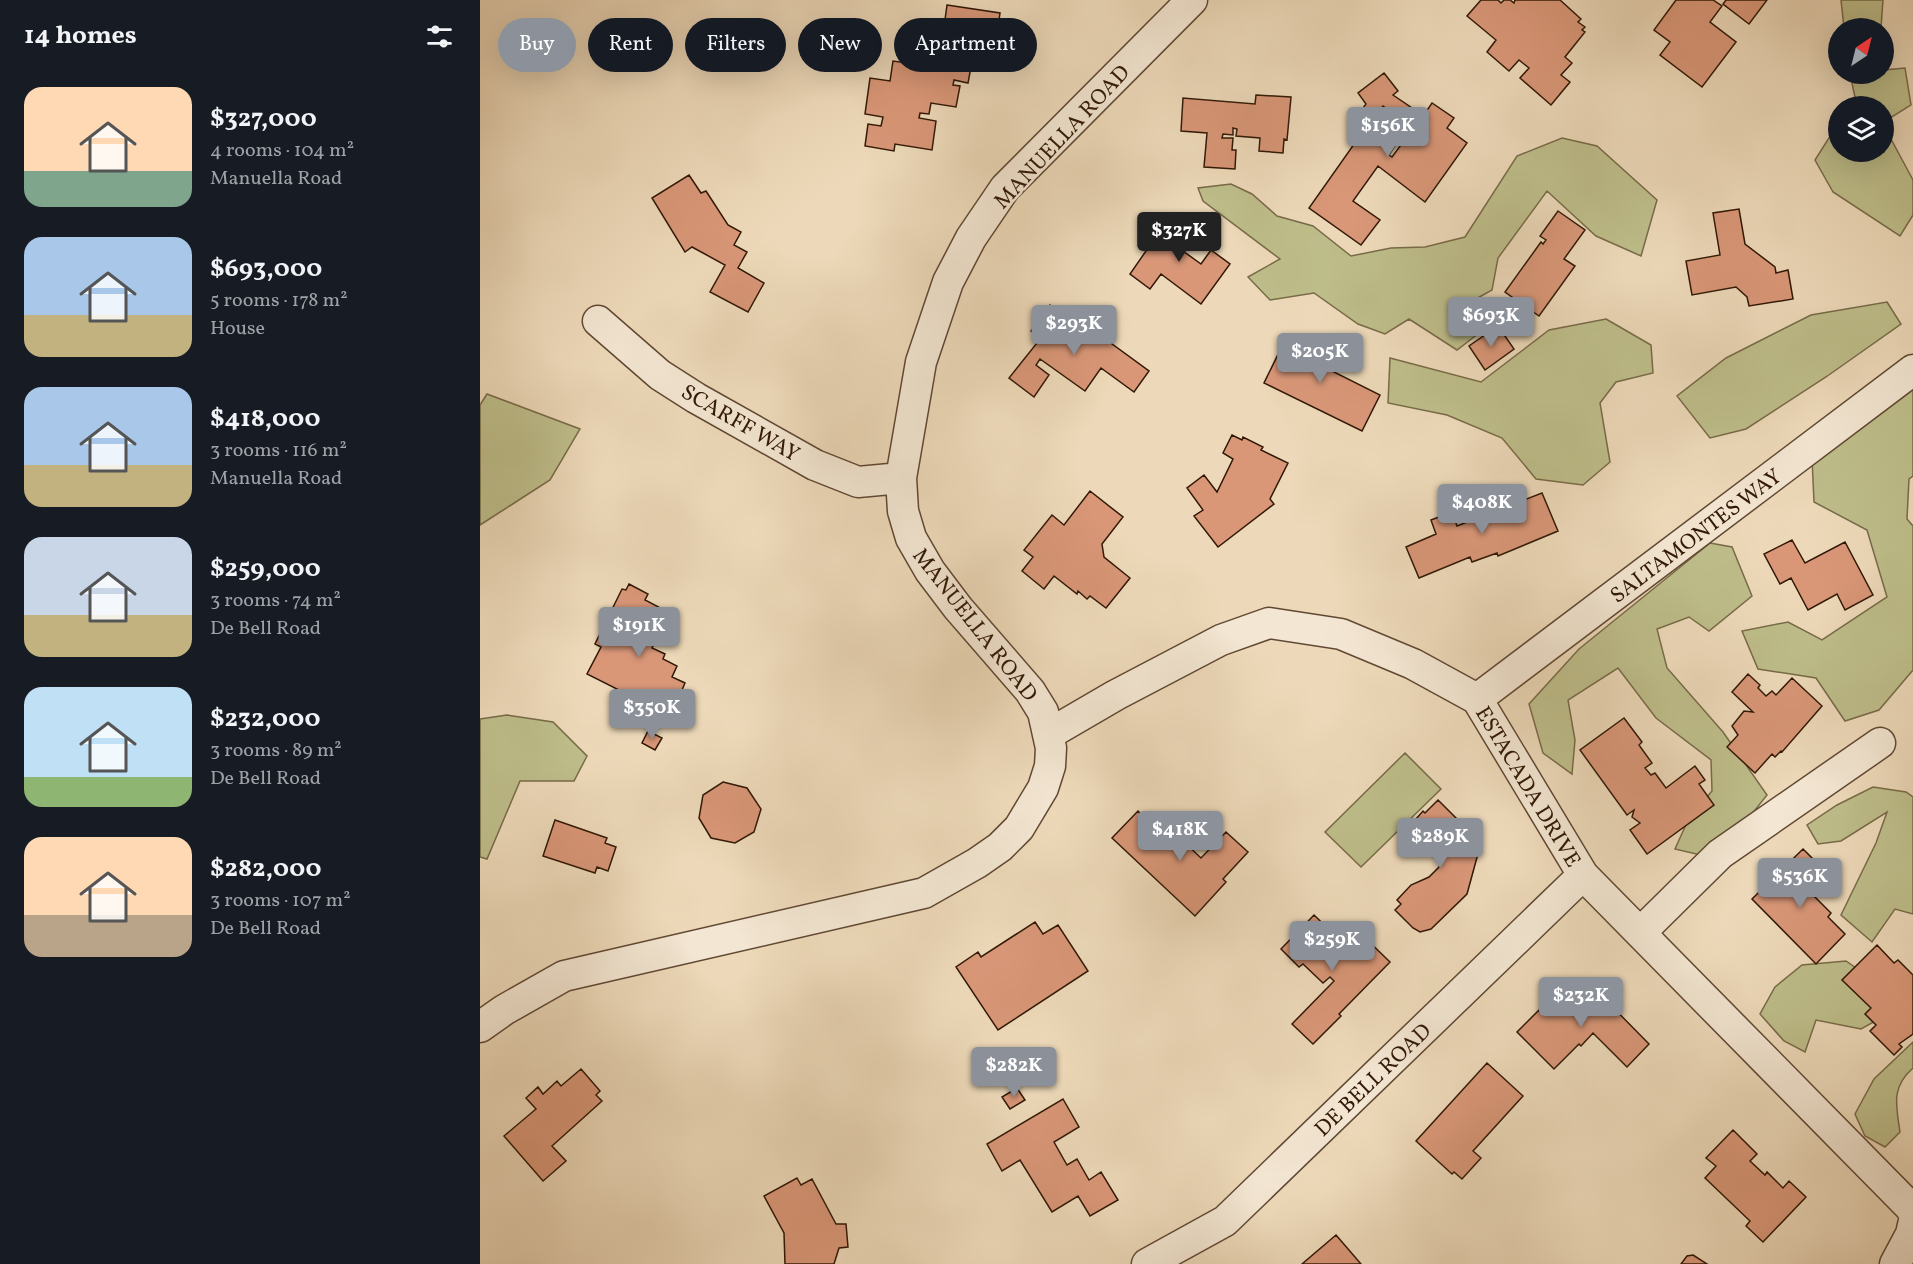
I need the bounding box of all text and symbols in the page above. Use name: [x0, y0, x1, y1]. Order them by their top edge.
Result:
text: 14 homes: [24, 18, 137, 54]
chip: Buy: [498, 18, 576, 72]
chip: Rent: [588, 18, 673, 72]
chip: Filters: [685, 18, 786, 72]
chip: New: [798, 18, 882, 72]
chip: Apartment: [894, 18, 1037, 72]
north arrow: [1828, 18, 1894, 84]
map controls: [1828, 18, 1894, 162]
icon: filters: [423, 20, 456, 53]
street label: MANUELLA ROAD: [988, 59, 1138, 217]
button: layers: [1828, 96, 1894, 162]
text: $327,000: [210, 101, 317, 137]
pin: $156K: [1346, 107, 1430, 158]
icon: home: [72, 111, 144, 183]
text: $156K: [1361, 112, 1415, 140]
text: 4 rooms · 104 m²: [210, 137, 354, 165]
text: Manuella Road: [210, 165, 342, 193]
pin: $327K: [1137, 212, 1221, 263]
text: $327K: [1151, 217, 1207, 245]
text: $693,000: [210, 251, 322, 287]
icon: home: [72, 261, 144, 333]
text: 5 rooms · 178 m²: [210, 287, 348, 315]
pin: $693K: [1449, 297, 1533, 348]
text: $693K: [1462, 302, 1520, 330]
pin: $293K: [1032, 305, 1116, 356]
text: $293K: [1046, 310, 1103, 338]
text: House: [210, 315, 265, 343]
pin: $205K: [1278, 333, 1362, 384]
text: $205K: [1291, 338, 1349, 366]
street label: SCARFF WAY: [675, 378, 805, 471]
text: $418,000: [210, 401, 321, 437]
icon: home: [72, 411, 144, 483]
text: 3 rooms · 116 m²: [210, 437, 347, 465]
street label: SALTAMONTES WAY: [1604, 462, 1789, 612]
text: Manuella Road: [210, 465, 342, 493]
pin: $408K: [1440, 484, 1524, 535]
text: $408K: [1452, 489, 1512, 517]
street label: MANUELLA ROAD: [904, 542, 1044, 709]
text: $259,000: [210, 551, 321, 587]
icon: home: [72, 561, 144, 633]
text: 3 rooms · 74 m²: [210, 587, 341, 615]
pin: $191K: [597, 607, 681, 658]
text: $191K: [613, 612, 665, 640]
text: De Bell Road: [210, 615, 321, 643]
pin: $350K: [610, 689, 694, 740]
text: $350K: [623, 694, 681, 722]
text: $232,000: [210, 701, 321, 737]
street label: ESTACADA DRIVE: [1466, 701, 1587, 874]
icon: home: [72, 711, 144, 783]
text: 3 rooms · 89 m²: [210, 737, 342, 765]
text: De Bell Road: [210, 765, 321, 793]
pin: $418K: [1138, 811, 1222, 862]
text: $418K: [1152, 816, 1208, 844]
pin: $289K: [1398, 818, 1482, 869]
text: $289K: [1411, 823, 1469, 851]
text: $282,000: [210, 851, 322, 887]
pin: $536K: [1758, 858, 1842, 909]
icon: home: [72, 861, 144, 933]
text: $536K: [1772, 863, 1828, 891]
text: 3 rooms · 107 m²: [210, 887, 351, 915]
text: De Bell Road: [210, 915, 321, 943]
pin: $259K: [1290, 921, 1374, 972]
text: $259K: [1304, 926, 1360, 954]
pin: $232K: [1539, 977, 1623, 1028]
text: $232K: [1553, 982, 1609, 1010]
street label: DE BELL ROAD: [1308, 1017, 1439, 1145]
pin: $282K: [972, 1047, 1056, 1098]
text: $282K: [985, 1052, 1043, 1080]

